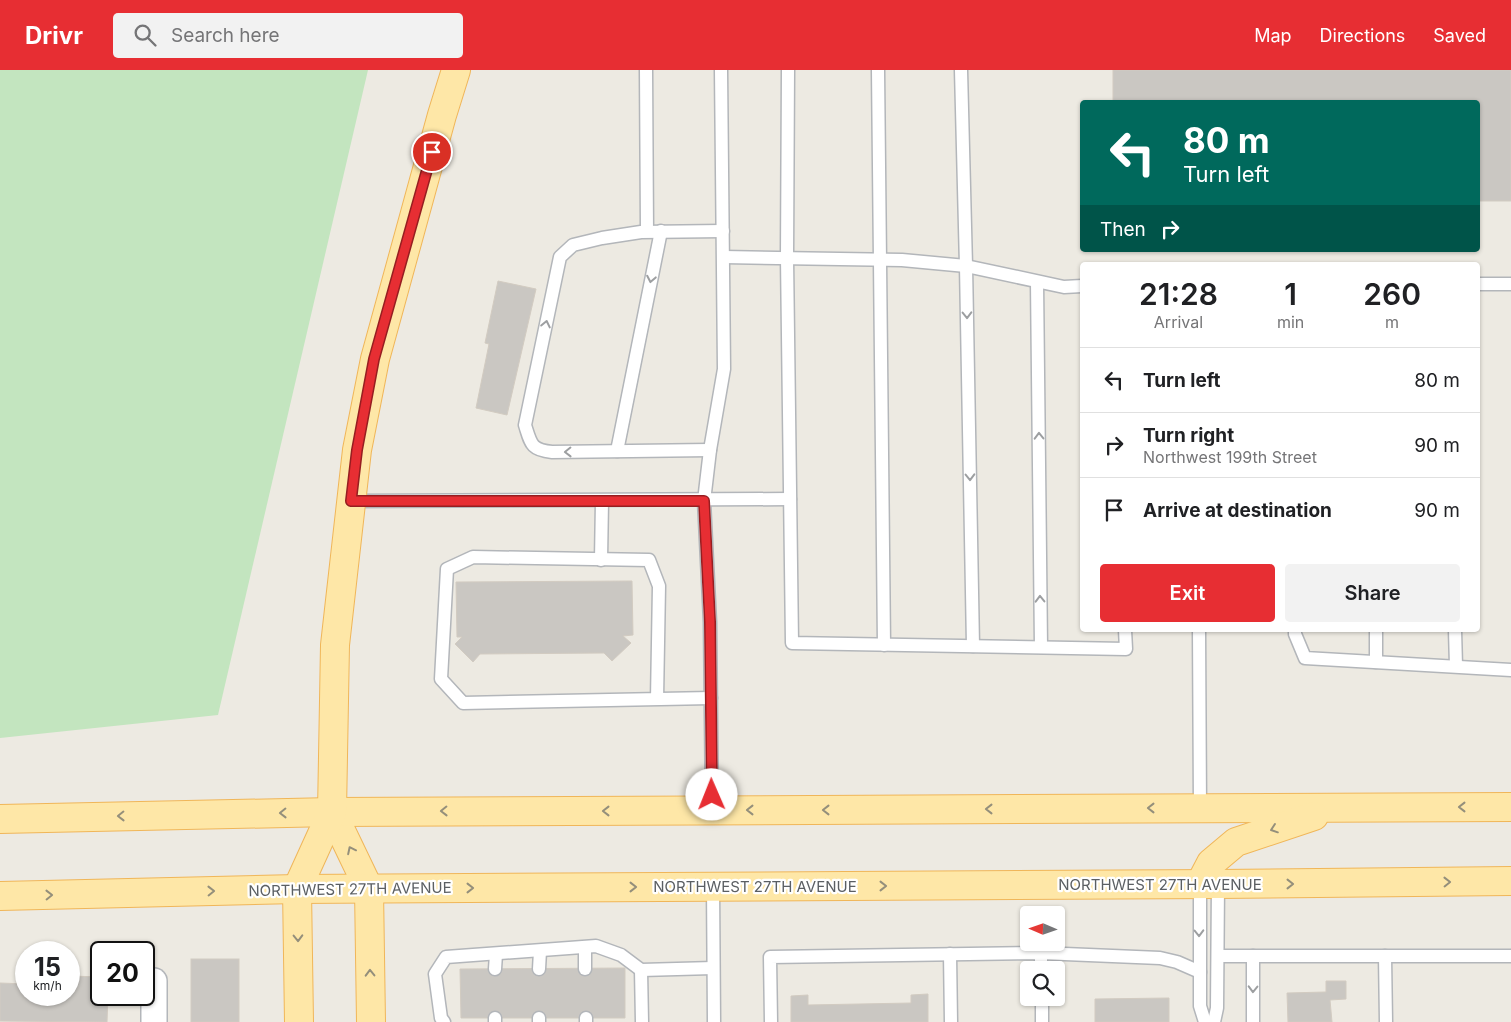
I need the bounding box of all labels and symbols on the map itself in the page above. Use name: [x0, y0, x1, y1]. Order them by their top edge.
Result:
pin: [411, 131, 453, 173]
one-way arrow: [647, 274, 657, 283]
one-way arrow: [962, 312, 972, 319]
one-way arrow: [540, 319, 551, 328]
one-way arrow: [1034, 432, 1044, 440]
one-way arrow: [564, 447, 572, 457]
one-way arrow: [965, 474, 975, 482]
one-way arrow: [1035, 594, 1045, 602]
position arrow: [685, 768, 737, 820]
one-way arrow: [1458, 802, 1466, 812]
one-way arrow: [1147, 803, 1155, 813]
one-way arrow: [985, 804, 992, 814]
one-way arrow: [746, 805, 754, 815]
one-way arrow: [822, 805, 830, 815]
one-way arrow: [440, 806, 448, 817]
one-way arrow: [602, 806, 610, 816]
one-way arrow: [279, 808, 287, 818]
one-way arrow: [117, 811, 125, 822]
one-way arrow: [1270, 823, 1279, 833]
one-way arrow: [346, 846, 357, 855]
street label: NORTHWEST 27TH AVENUE: [1058, 875, 1262, 894]
street label: NORTHWEST 27TH AVENUE: [653, 877, 857, 896]
one-way arrow: [1444, 877, 1452, 887]
street label: NORTHWEST 27TH AVENUE: [248, 878, 452, 900]
one-way arrow: [1287, 879, 1295, 889]
one-way arrow: [879, 880, 887, 891]
one-way arrow: [630, 882, 637, 892]
one-way arrow: [467, 883, 475, 893]
one-way arrow: [208, 886, 215, 896]
one-way arrow: [45, 889, 53, 900]
north arrow: [1020, 906, 1065, 951]
one-way arrow: [1194, 929, 1204, 937]
one-way arrow: [293, 934, 303, 942]
speed limit sign: 20: [90, 941, 155, 1006]
one-way arrow: [365, 969, 375, 977]
one-way arrow: [1248, 986, 1258, 993]

